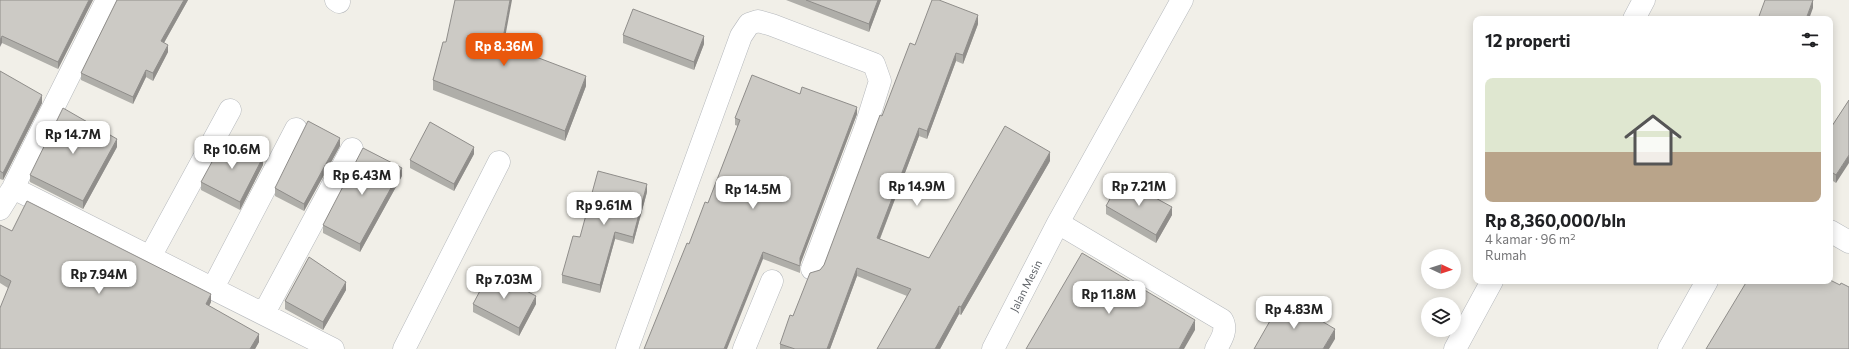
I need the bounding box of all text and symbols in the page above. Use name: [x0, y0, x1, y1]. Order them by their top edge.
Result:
icon: filters: [1799, 29, 1821, 51]
text: 12 properti: [1485, 30, 1571, 51]
pin: Rp 8.36M: [463, 33, 545, 67]
text: Rp 8.36M: [475, 38, 533, 54]
icon: home: [1617, 104, 1689, 176]
pin: Rp 14.7M: [32, 121, 114, 155]
text: Rp 14.7M: [45, 126, 101, 142]
pin: Rp 10.6M: [191, 136, 273, 170]
text: Rp 10.6M: [203, 141, 261, 157]
pin: Rp 6.43M: [321, 162, 403, 196]
text: Rp 6.43M: [333, 167, 391, 183]
pin: Rp 14.9M: [876, 173, 958, 207]
pin: Rp 7.21M: [1098, 173, 1180, 207]
pin: Rp 14.5M: [712, 176, 794, 210]
text: Rp 14.9M: [889, 178, 945, 194]
text: Rp 7.21M: [1112, 178, 1166, 194]
text: Rp 14.5M: [725, 181, 781, 197]
pin: Rp 9.61M: [563, 192, 645, 226]
text: Rp 9.61M: [576, 197, 632, 213]
text: Rp 8,360,000/bln: [1485, 210, 1626, 231]
text: 4 kamar · 96 m²: [1485, 231, 1575, 247]
text: Rumah: [1485, 247, 1527, 263]
north arrow: [1421, 249, 1461, 289]
map controls: [1421, 249, 1461, 337]
street label: Jalan Mesin: [1007, 258, 1045, 314]
pin: Rp 7.94M: [58, 261, 140, 295]
text: Rp 7.94M: [70, 266, 128, 282]
pin: Rp 7.03M: [463, 266, 545, 300]
text: Rp 7.03M: [475, 271, 533, 287]
pin: Rp 11.8M: [1068, 281, 1150, 315]
text: Rp 11.8M: [1082, 286, 1136, 302]
pin: Rp 4.83M: [1253, 296, 1335, 330]
button: layers: [1421, 297, 1461, 337]
text: Rp 4.83M: [1265, 301, 1323, 317]

